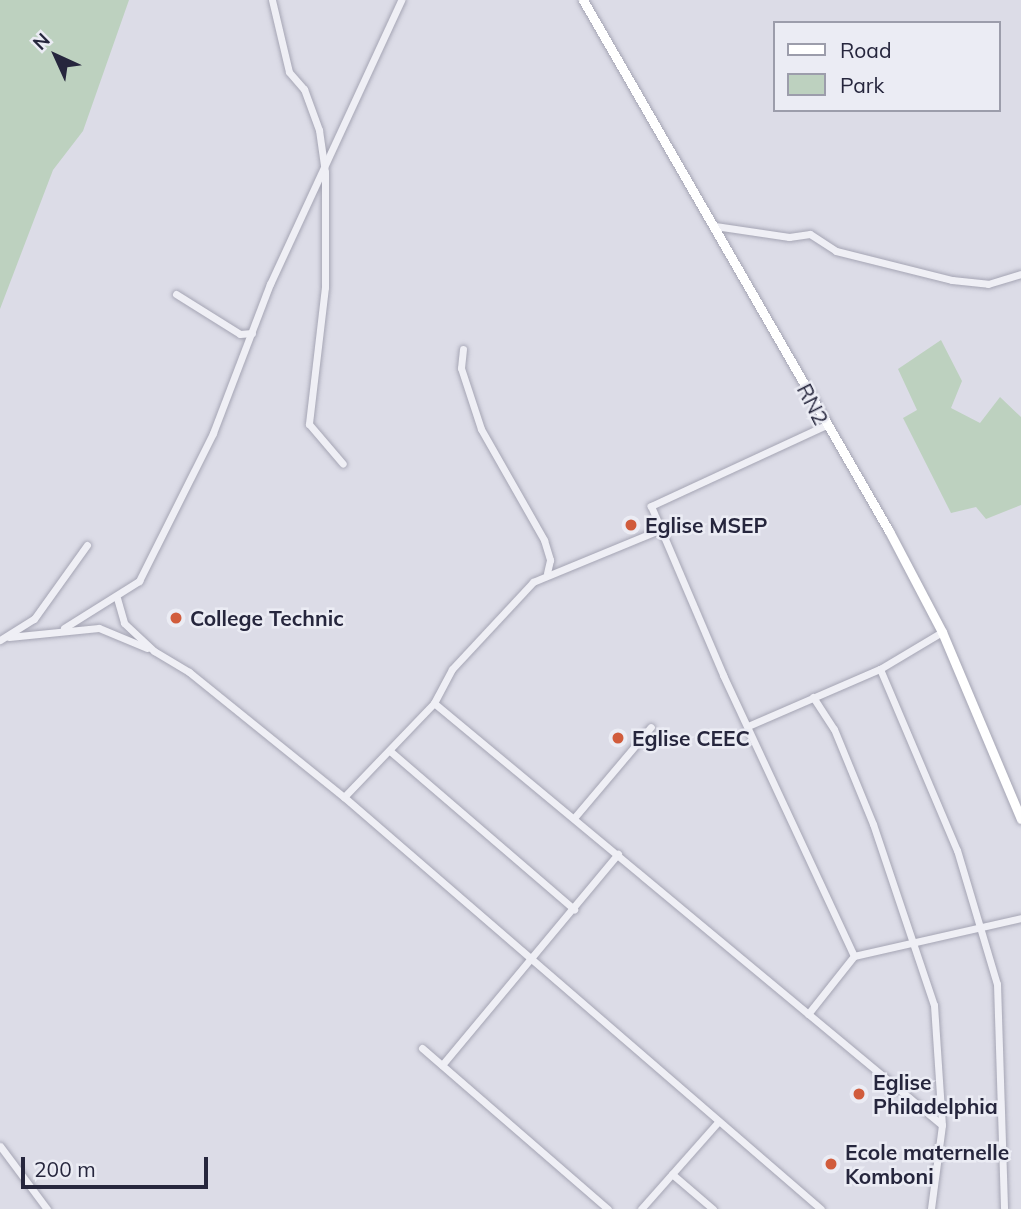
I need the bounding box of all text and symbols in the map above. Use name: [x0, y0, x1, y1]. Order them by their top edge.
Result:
north arrow: [21, 21, 91, 91]
legend: [772, 21, 1000, 112]
text: N: [28, 28, 55, 55]
text: Road: [840, 37, 891, 63]
text: Park: [840, 72, 884, 98]
street label: RN2: [792, 379, 834, 429]
place label: Eglise MSEP: [645, 512, 768, 538]
marker: Eglise MSEP: [623, 517, 639, 533]
place label: College Technic: [190, 605, 344, 631]
marker: College Technic: [168, 610, 184, 626]
place label: Eglise CEEC: [632, 725, 750, 751]
marker: Eglise CEEC: [610, 730, 626, 746]
place label: Eglise Philadelphia: [873, 1069, 998, 1119]
marker: Eglise Philadelphia: [851, 1086, 867, 1102]
place label: Ecole maternelle Komboni: [845, 1139, 1009, 1189]
scale bar: [24, 1142, 212, 1186]
text: 200 m: [34, 1156, 96, 1182]
marker: Ecole maternelle Komboni: [823, 1156, 839, 1172]

